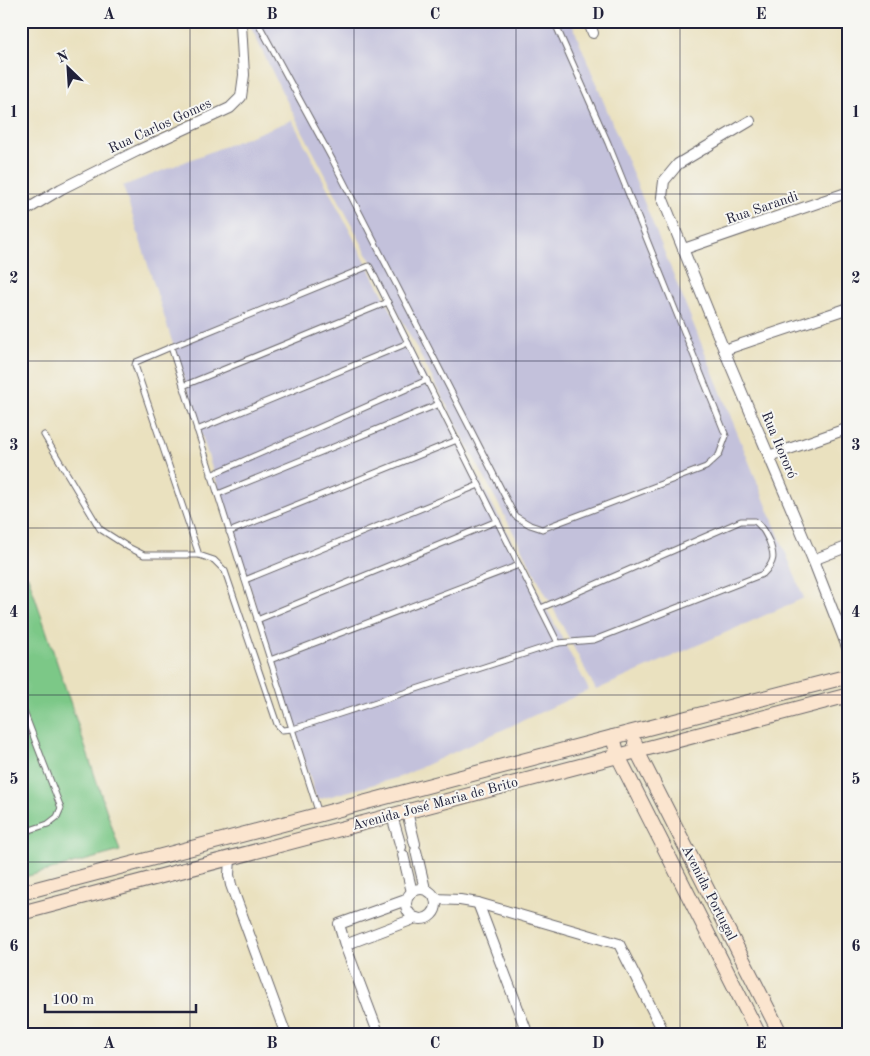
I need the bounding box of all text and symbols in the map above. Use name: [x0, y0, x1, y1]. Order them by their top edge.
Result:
text: A: [103, 7, 115, 23]
text: B: [266, 7, 278, 23]
text: C: [430, 7, 440, 23]
text: D: [592, 7, 604, 23]
text: E: [755, 7, 767, 23]
north arrow: [42, 42, 92, 92]
text: N: [55, 48, 71, 66]
street label: Rua Carlos Gomes: [106, 96, 214, 156]
text: 1: [9, 105, 19, 121]
text: 1: [851, 105, 861, 121]
street label: Rua Sarandi: [724, 189, 800, 227]
text: 2: [9, 271, 19, 287]
text: 2: [851, 271, 861, 287]
street label: Rua Itororó: [759, 410, 799, 480]
text: 3: [9, 438, 19, 454]
text: 3: [851, 438, 861, 454]
text: 4: [9, 605, 19, 621]
text: 4: [851, 605, 861, 621]
text: 5: [9, 772, 19, 788]
text: 5: [851, 772, 861, 788]
street label: Avenida José Maria de Brito: [351, 775, 520, 833]
street label: Avenida Portugal: [679, 843, 739, 943]
text: 6: [9, 939, 19, 955]
text: 6: [851, 939, 861, 955]
scale bar: [45, 981, 196, 1013]
text: 100 m: [52, 993, 94, 1008]
text: A: [103, 1036, 115, 1052]
text: B: [266, 1036, 278, 1052]
text: C: [430, 1036, 440, 1052]
text: D: [592, 1036, 604, 1052]
text: E: [755, 1036, 767, 1052]

